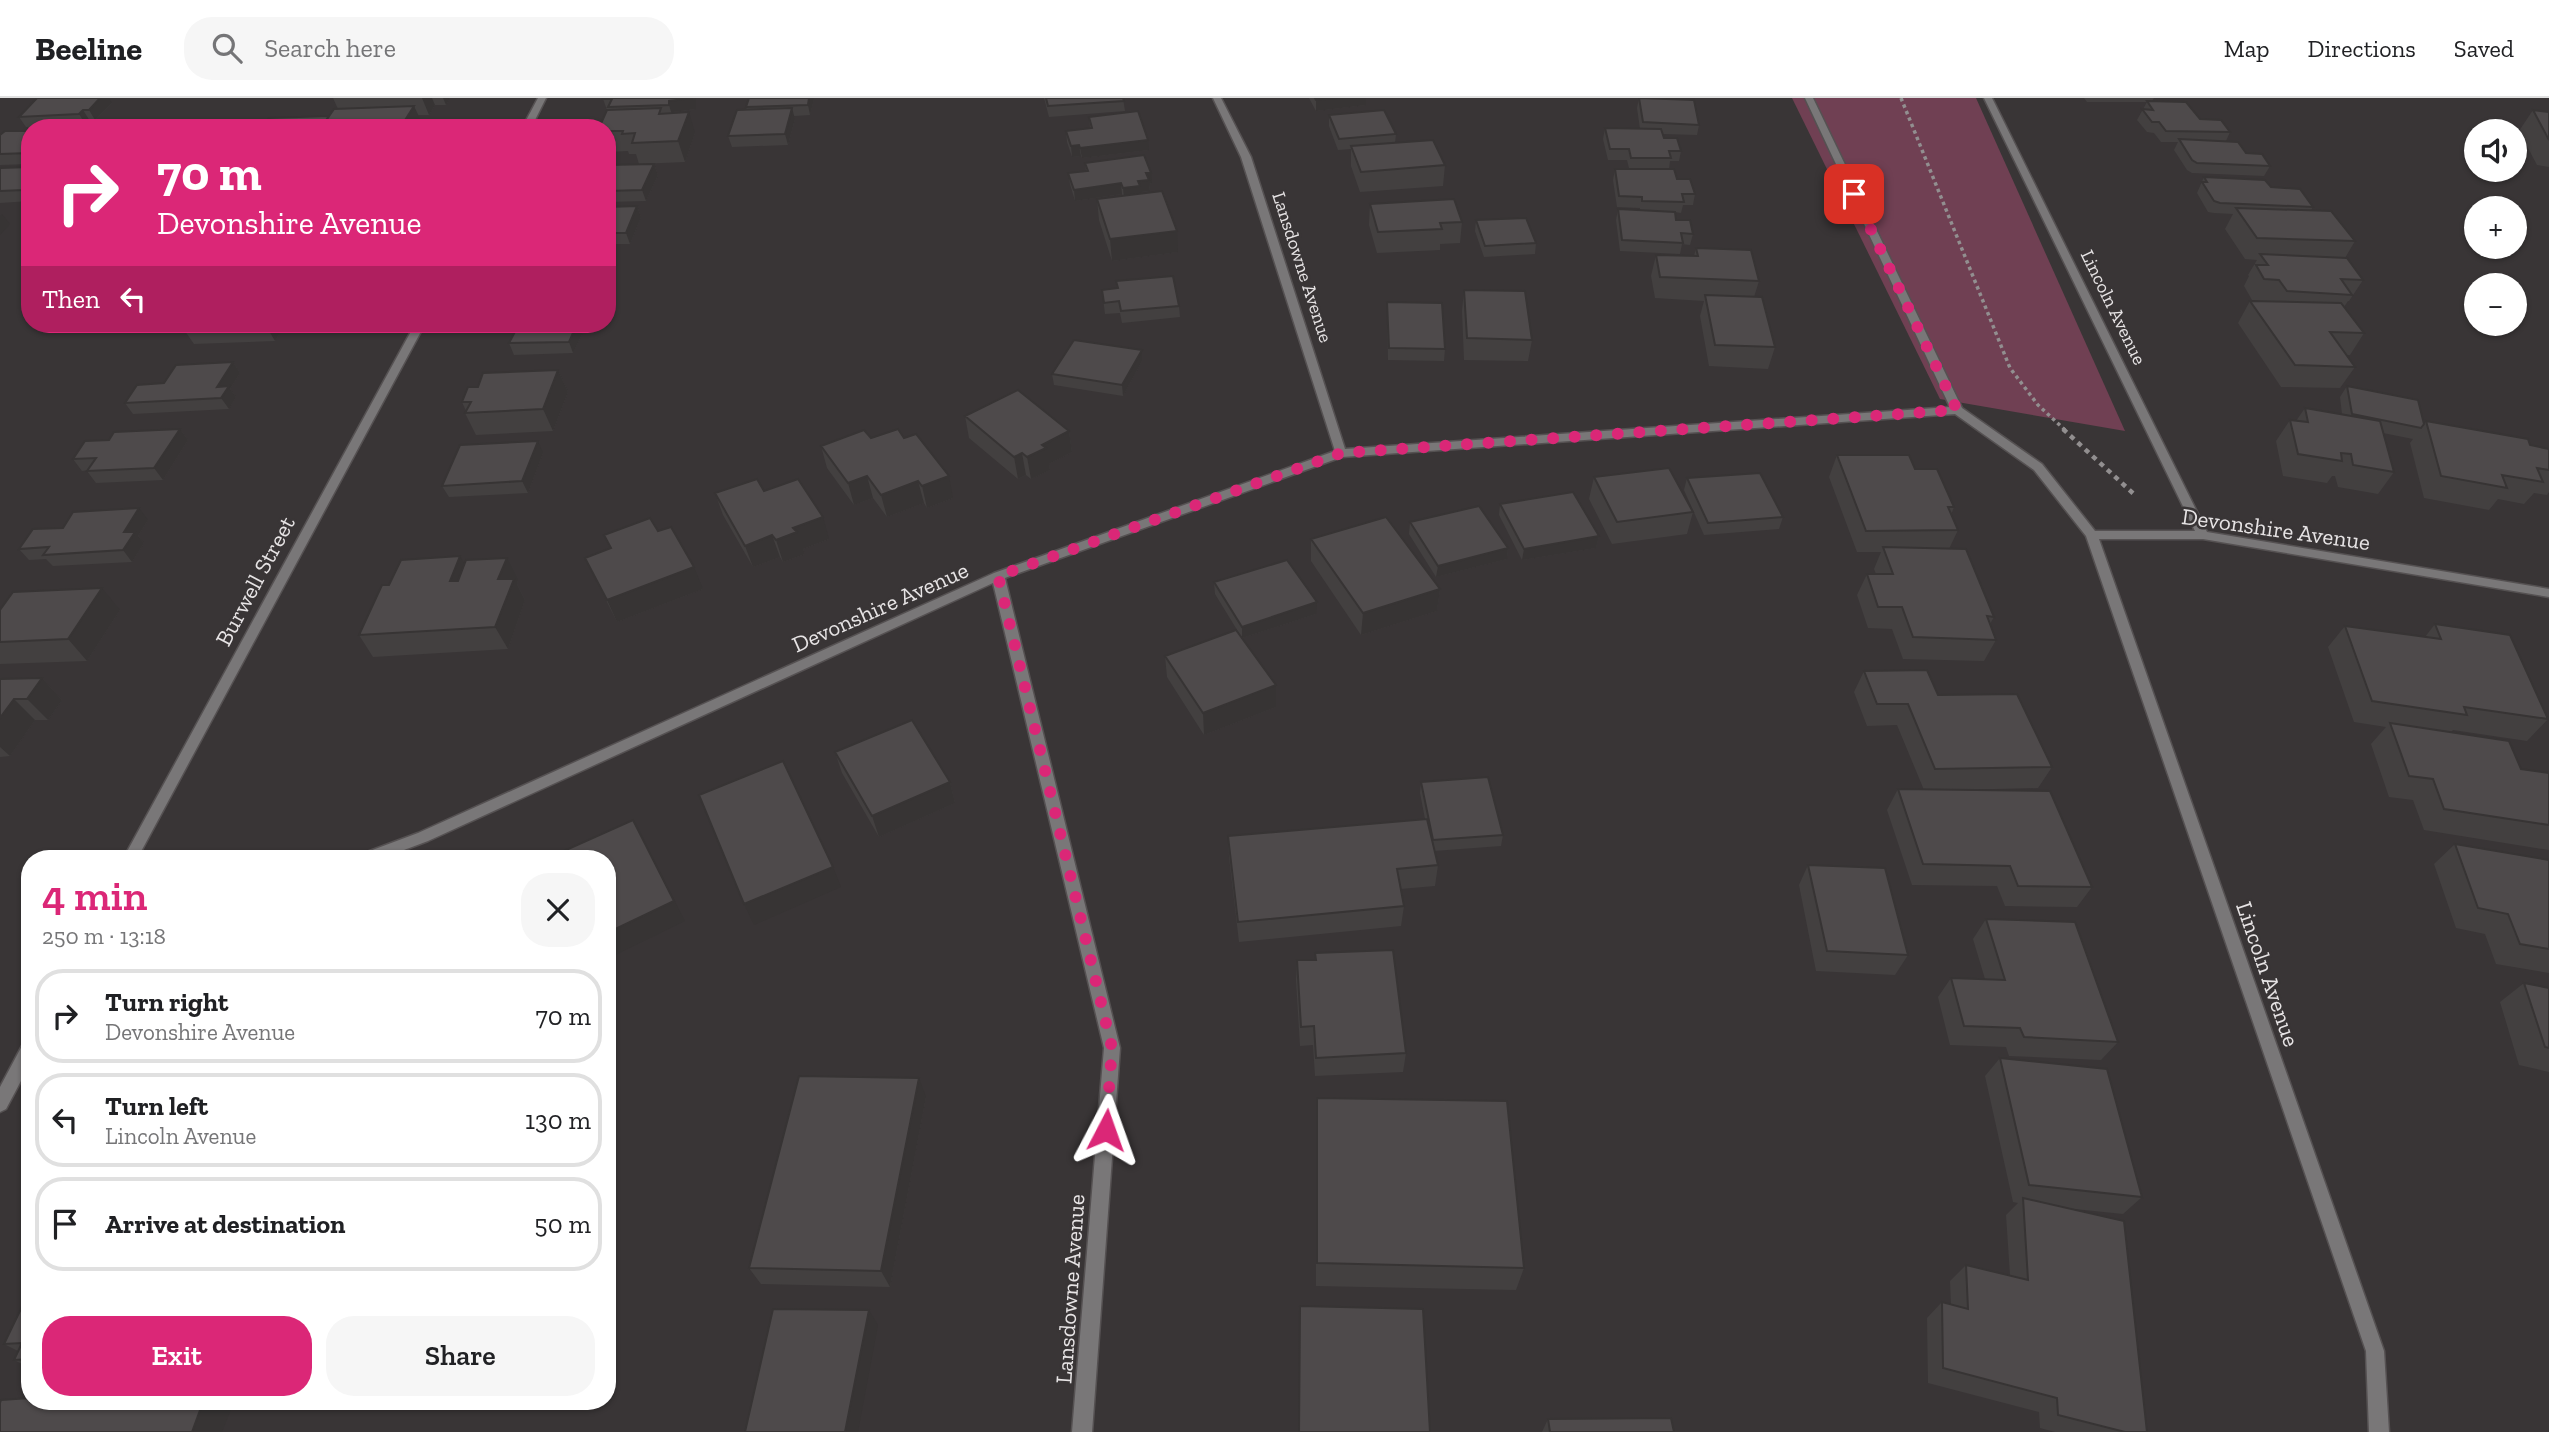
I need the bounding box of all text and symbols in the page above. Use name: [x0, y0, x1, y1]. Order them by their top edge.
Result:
search box: [184, 17, 674, 80]
text: Beeline: [35, 29, 142, 68]
icon: search: [208, 29, 246, 67]
text: Search here: [264, 32, 396, 64]
text: Map: [2224, 34, 2270, 63]
text: Directions: [2308, 34, 2416, 63]
text: Saved: [2454, 34, 2514, 63]
map controls: [2464, 119, 2527, 336]
button: sound: [2464, 119, 2527, 182]
text: 70 m: [157, 144, 262, 203]
icon: right: [42, 147, 133, 238]
pin: [1824, 164, 1884, 224]
icon: arrive: [1835, 175, 1873, 213]
street label: Lansdowne Avenue: [1267, 189, 1338, 345]
button: +: [2464, 196, 2527, 259]
text: Devonshire Avenue: [157, 204, 422, 242]
street label: Lincoln Avenue: [2076, 246, 2151, 368]
button: −: [2464, 273, 2527, 336]
icon: left: [114, 280, 152, 318]
text: Then: [42, 283, 100, 315]
street label: Devonshire Avenue: [2180, 502, 2372, 556]
street label: Burwell Street: [209, 511, 301, 651]
street label: Devonshire Avenue: [787, 556, 973, 658]
text: 4 min: [42, 870, 147, 921]
button: close: [521, 873, 595, 947]
street label: Lincoln Avenue: [2230, 898, 2306, 1050]
text: 250 m · 13:18: [42, 922, 166, 950]
text: Turn right: [105, 986, 228, 1018]
icon: right: [46, 997, 84, 1035]
text: 70 m: [535, 1000, 591, 1032]
text: Devonshire Avenue: [105, 1018, 295, 1046]
text: Turn left: [105, 1090, 208, 1122]
position arrow: [1069, 1093, 1143, 1167]
icon: left: [46, 1101, 84, 1139]
text: 130 m: [525, 1104, 591, 1136]
text: Lincoln Avenue: [105, 1122, 256, 1150]
street label: Lansdowne Avenue: [1049, 1193, 1091, 1385]
icon: arrive: [46, 1205, 84, 1243]
text: Arrive at destination: [105, 1208, 345, 1240]
text: 50 m: [534, 1208, 591, 1240]
button: Exit: [42, 1316, 312, 1396]
button: Share: [326, 1316, 595, 1396]

